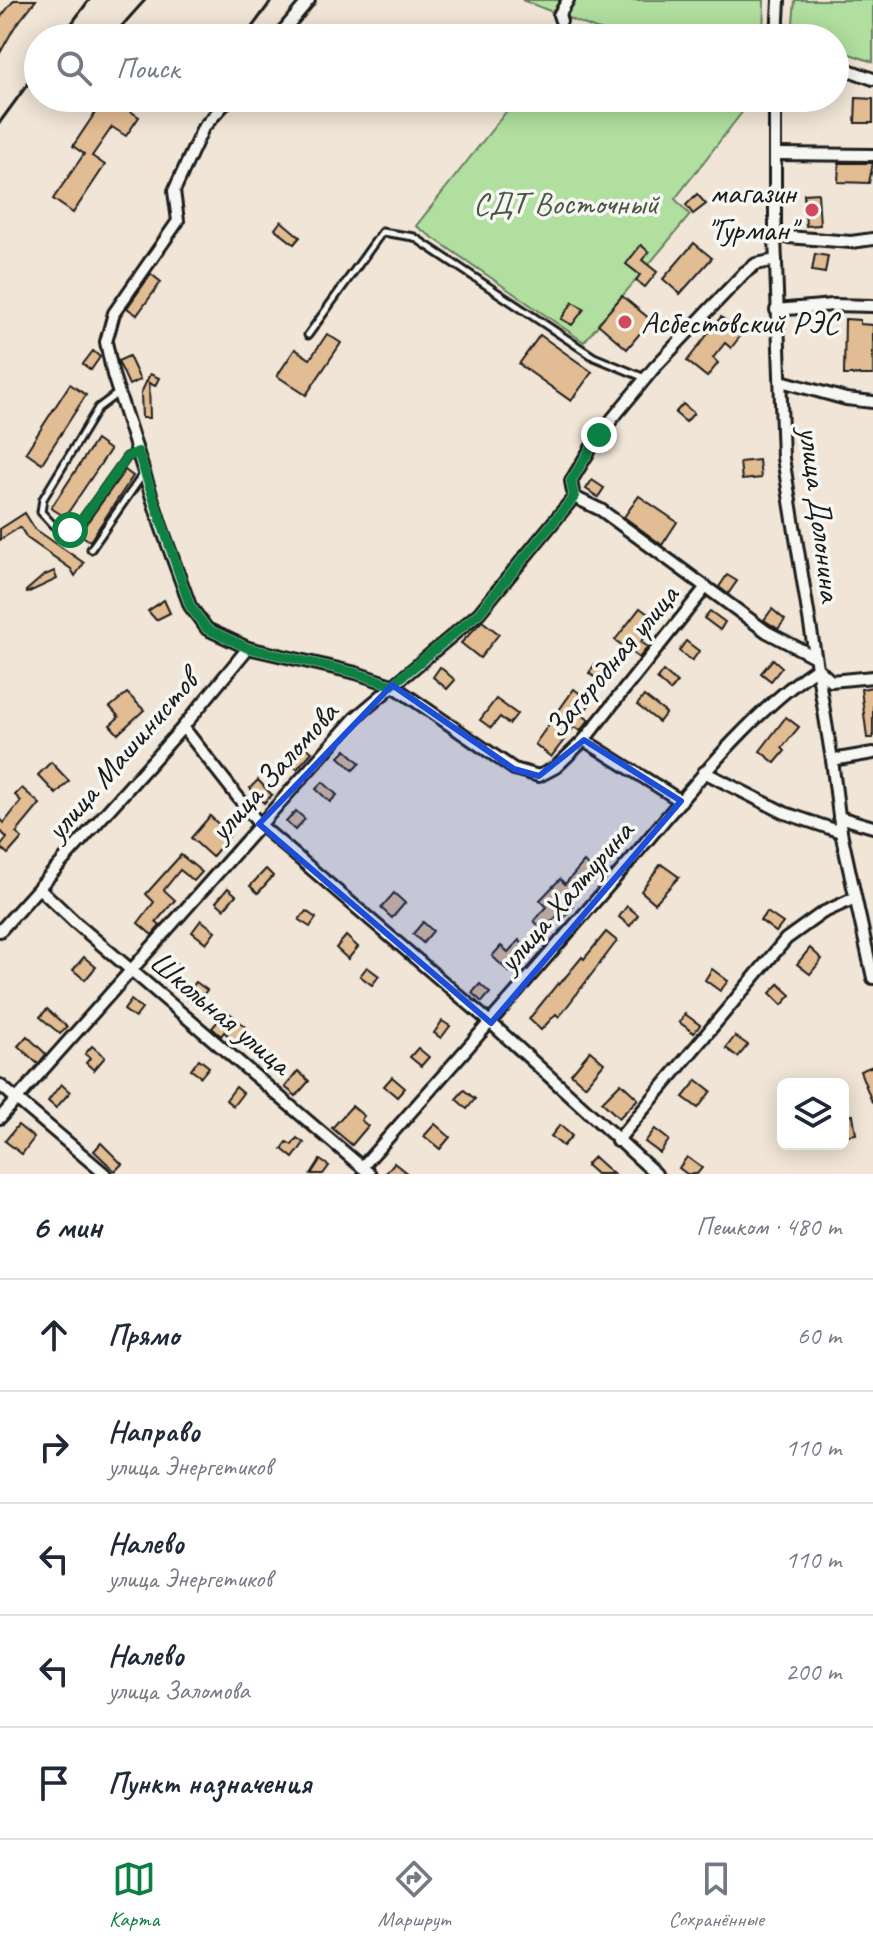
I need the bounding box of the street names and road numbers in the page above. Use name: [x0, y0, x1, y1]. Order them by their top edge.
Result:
street label: улица Долонина: [789, 422, 852, 606]
street label: Загородная улица: [535, 574, 689, 747]
street label: улица Машинистов: [35, 656, 211, 850]
street label: улица Заломова: [198, 691, 348, 851]
street label: улица Халтурина: [487, 810, 644, 982]
street label: Школьная улица: [141, 941, 302, 1085]

